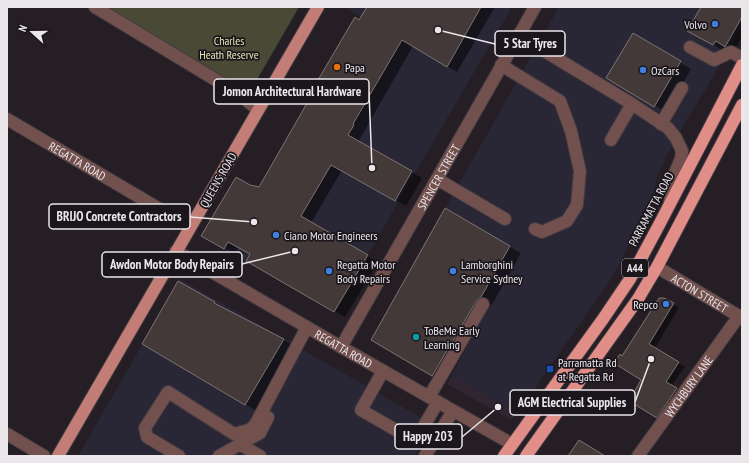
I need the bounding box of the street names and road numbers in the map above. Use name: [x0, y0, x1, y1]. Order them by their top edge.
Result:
street label: REGATTA ROAD: [46, 138, 109, 183]
street label: SPENCER STREET: [414, 141, 463, 212]
street label: QUEENS ROAD: [196, 150, 240, 210]
street label: PARRAMATTA ROAD: [625, 169, 677, 249]
road number: A44: [622, 259, 648, 277]
street label: ACTON STREET: [669, 270, 731, 316]
street label: REGATTA ROAD: [312, 326, 375, 371]
street label: WYCHBURY LANE: [661, 353, 716, 420]

